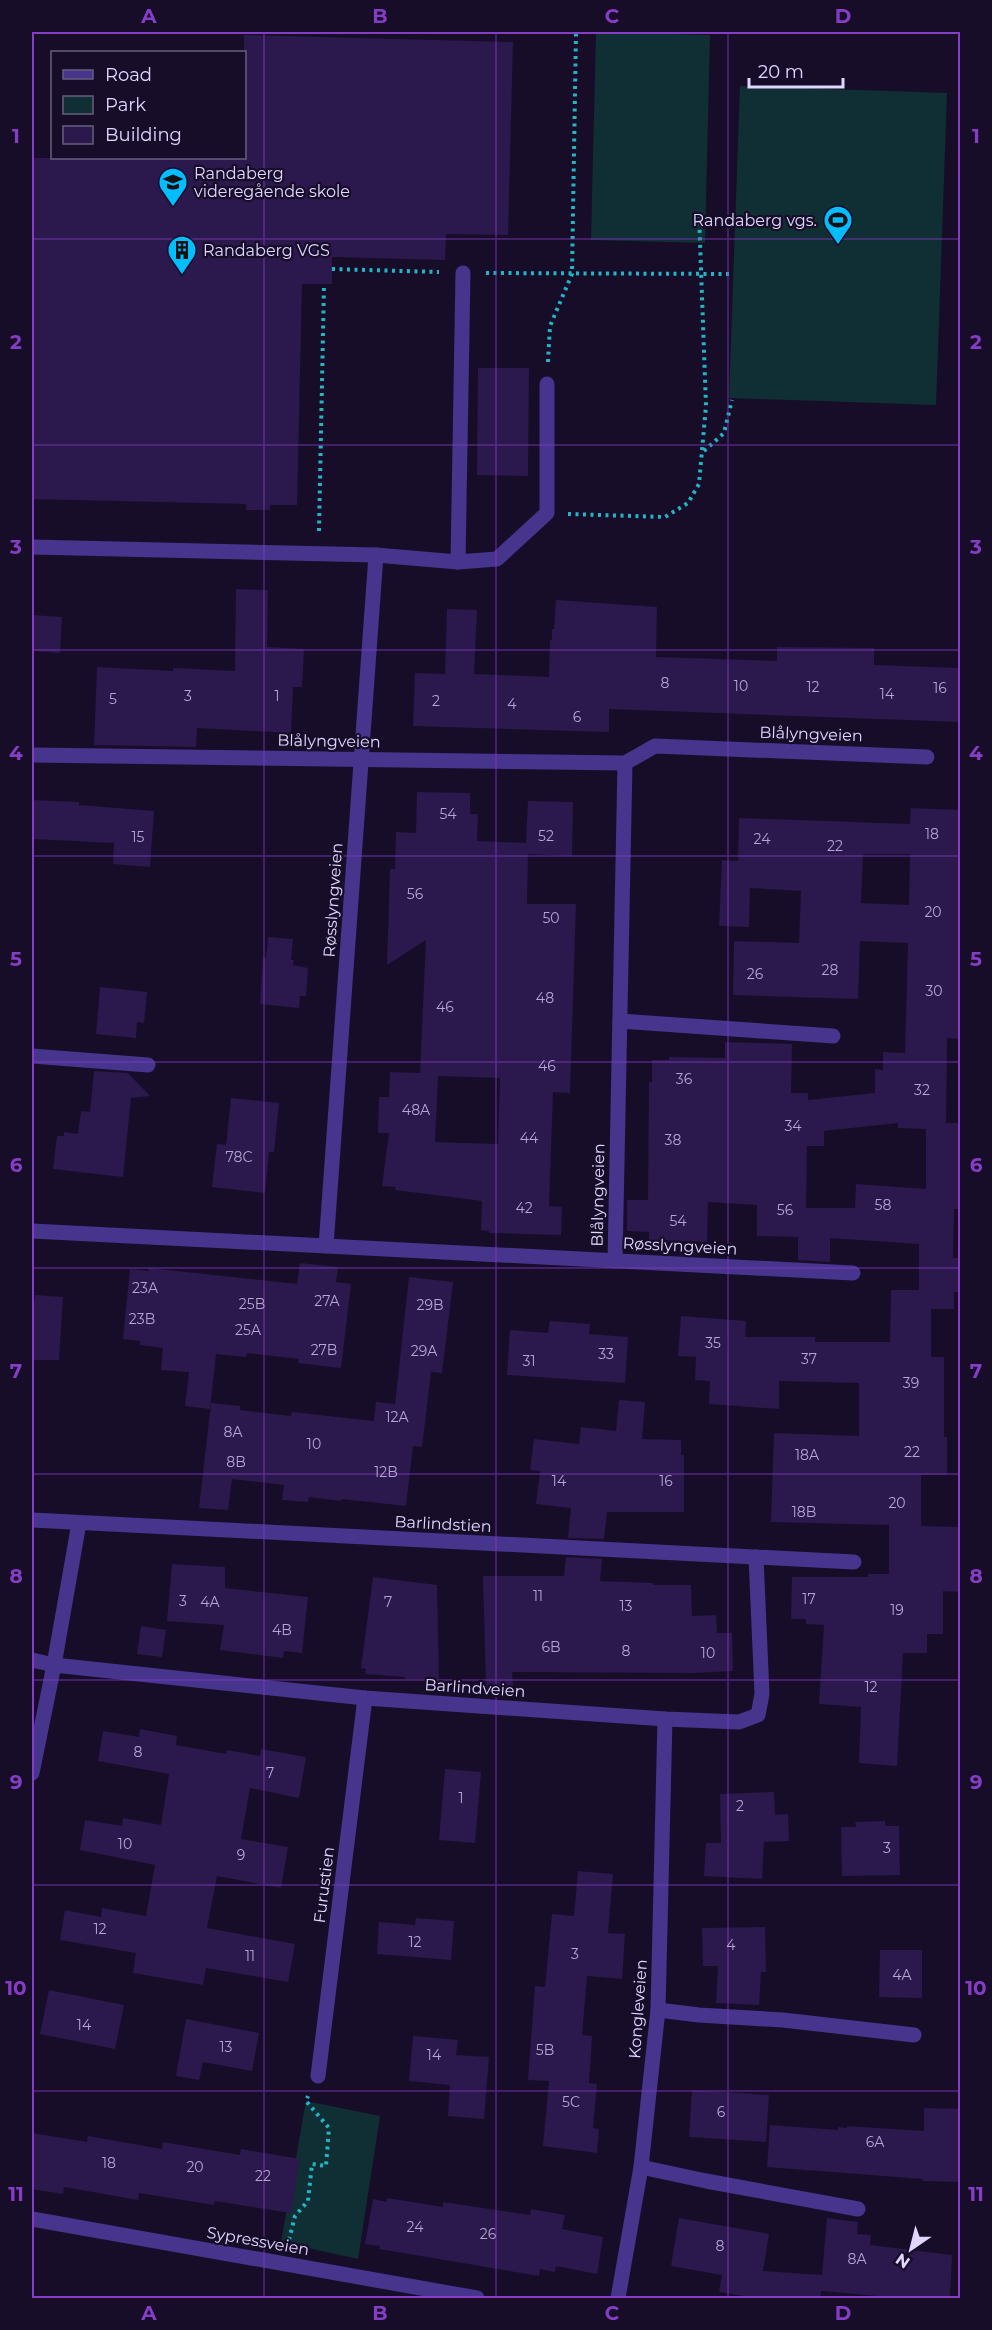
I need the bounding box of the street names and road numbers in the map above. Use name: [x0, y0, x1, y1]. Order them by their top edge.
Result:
street label: Blålyngveien: [759, 723, 863, 745]
street label: Blålyngveien: [277, 731, 381, 751]
street label: Røsslyngveien: [320, 842, 346, 958]
street label: Blålyngveien: [588, 1143, 608, 1247]
street label: Røsslyngveien: [622, 1234, 738, 1258]
street label: Barlindstien: [394, 1512, 492, 1536]
street label: Barlindveien: [424, 1675, 526, 1701]
street label: Furustien: [310, 1846, 338, 1924]
street label: Kongleveien: [625, 1959, 651, 2059]
street label: Sypressveien: [205, 2223, 311, 2259]

